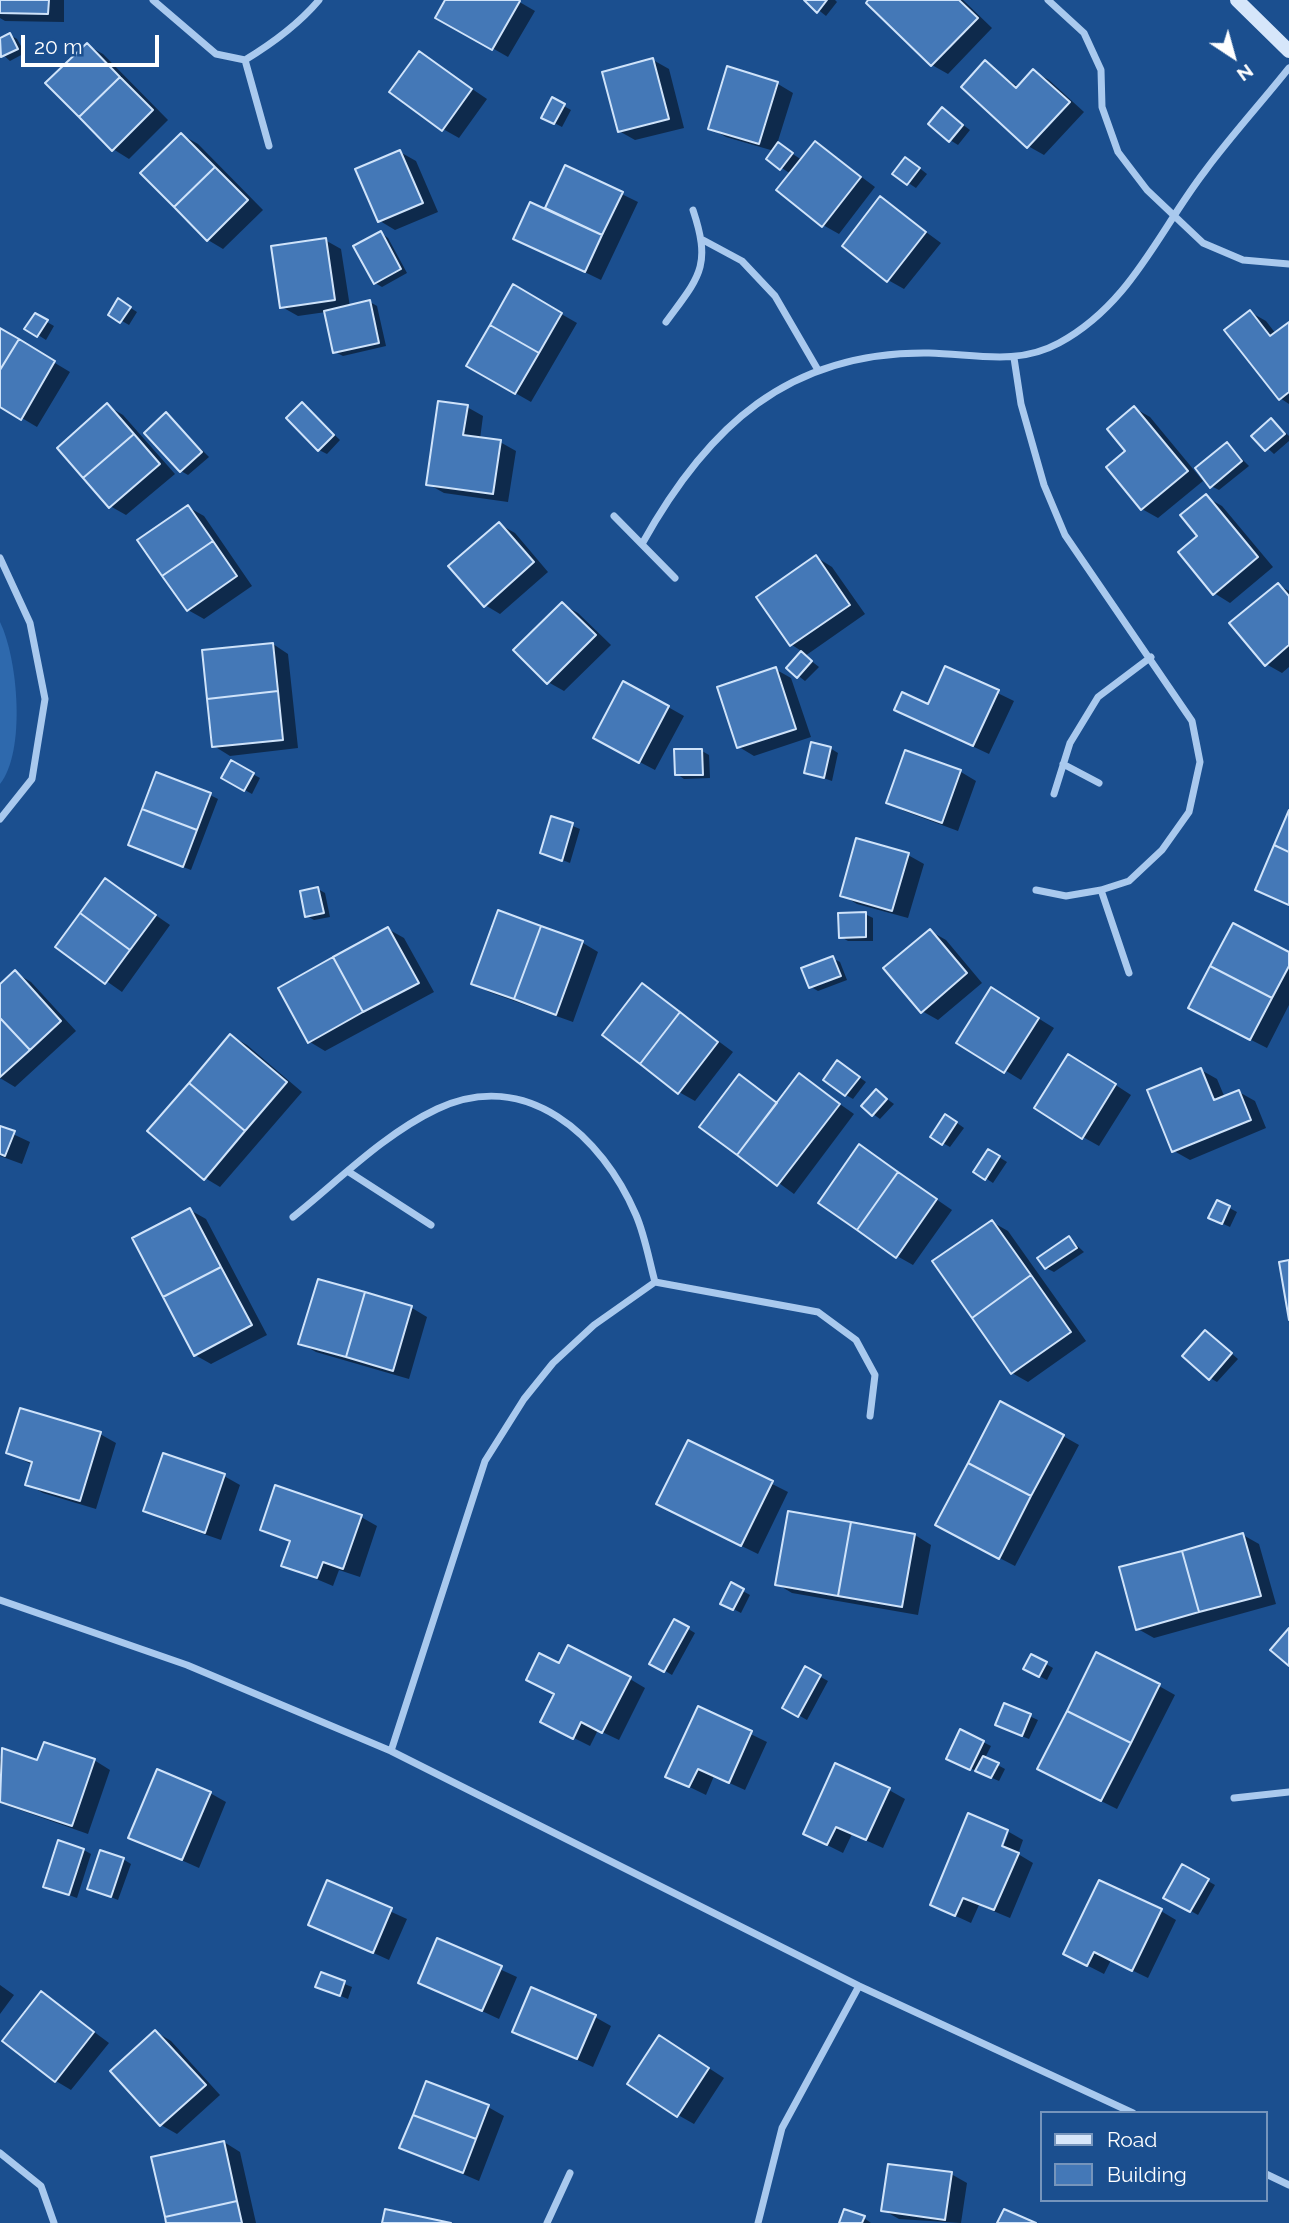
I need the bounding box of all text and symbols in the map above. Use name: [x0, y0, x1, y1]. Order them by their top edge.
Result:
scale bar: [24, 21, 163, 65]
north arrow: [1198, 21, 1268, 91]
text: 20 m: [34, 34, 82, 59]
text: N: [1233, 60, 1258, 86]
legend: [1040, 2111, 1268, 2202]
text: Road: [1107, 2127, 1157, 2152]
text: Building: [1107, 2162, 1187, 2187]

